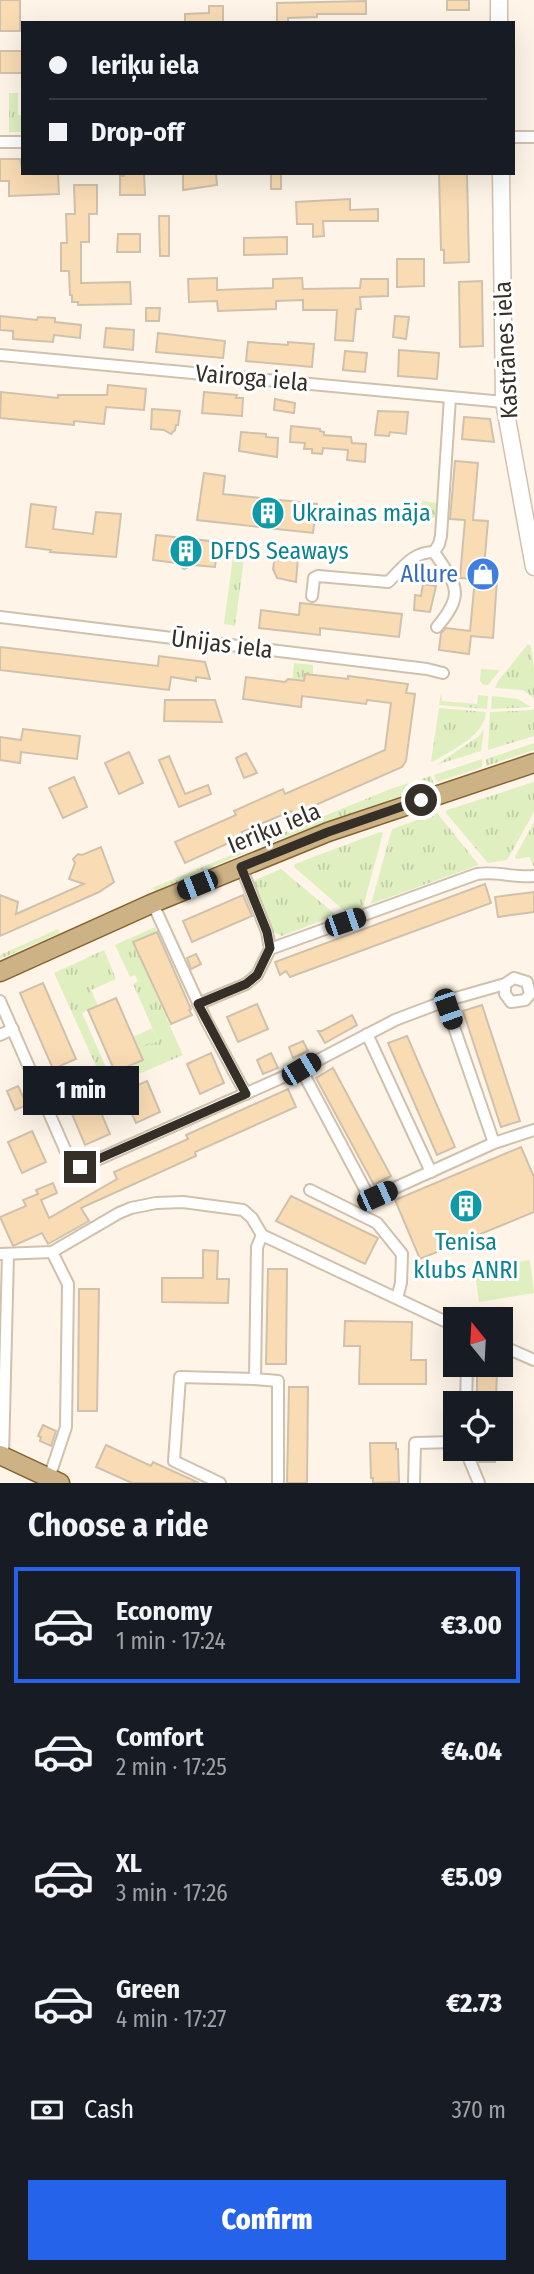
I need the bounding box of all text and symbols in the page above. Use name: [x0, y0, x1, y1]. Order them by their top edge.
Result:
text: Ieriķu iela: [91, 50, 199, 81]
text: Drop-off: [91, 117, 184, 148]
street label: Kastrānes iela: [488, 280, 524, 420]
street label: Vairoga iela: [194, 359, 310, 397]
building icon: Ukrainas māja: [249, 494, 287, 532]
place label: Ukrainas māja: [292, 499, 431, 527]
building icon: DFDS Seaways: [167, 532, 205, 570]
place label: DFDS Seaways: [210, 537, 349, 565]
shop icon: Allure: [464, 555, 502, 593]
place label: Allure: [401, 560, 458, 588]
street label: Ūnijas iela: [170, 624, 274, 664]
route start: [405, 784, 437, 816]
street label: Ieriķu iela: [223, 797, 325, 861]
car: [174, 867, 221, 903]
car: [322, 905, 369, 939]
car: [432, 986, 465, 1032]
car: [278, 1049, 325, 1089]
callout: 1 min: [22, 1066, 138, 1114]
text: 1 min: [56, 1076, 106, 1104]
route end: [64, 1151, 96, 1183]
car: [354, 1178, 401, 1214]
building icon: Tenisa klubs ANRI: [447, 1187, 485, 1225]
place label: Tenisa klubs ANRI: [413, 1228, 519, 1284]
north arrow: [443, 1307, 513, 1377]
map controls: [443, 1307, 513, 1461]
button: locate: [443, 1391, 513, 1461]
text: Choose a ride: [28, 1506, 209, 1544]
icon: car: [32, 1594, 95, 1657]
text: Economy: [116, 1596, 212, 1627]
text: €3.00: [441, 1610, 502, 1641]
text: 1 min · 17:24: [116, 1627, 226, 1655]
icon: car: [32, 1720, 95, 1783]
text: Comfort: [116, 1722, 204, 1753]
text: €4.04: [441, 1736, 502, 1767]
text: 2 min · 17:25: [116, 1753, 227, 1781]
icon: car: [32, 1846, 95, 1909]
text: XL: [116, 1848, 142, 1879]
text: €5.09: [441, 1862, 502, 1893]
text: 3 min · 17:26: [116, 1879, 228, 1907]
icon: car: [32, 1972, 95, 2035]
text: Green: [116, 1974, 180, 2005]
text: €2.73: [446, 1988, 502, 2019]
text: 4 min · 17:27: [116, 2005, 226, 2033]
icon: cash: [28, 2091, 66, 2129]
text: Cash: [84, 2094, 134, 2125]
text: 370 m: [452, 2096, 506, 2124]
button: Confirm: [28, 2180, 506, 2260]

